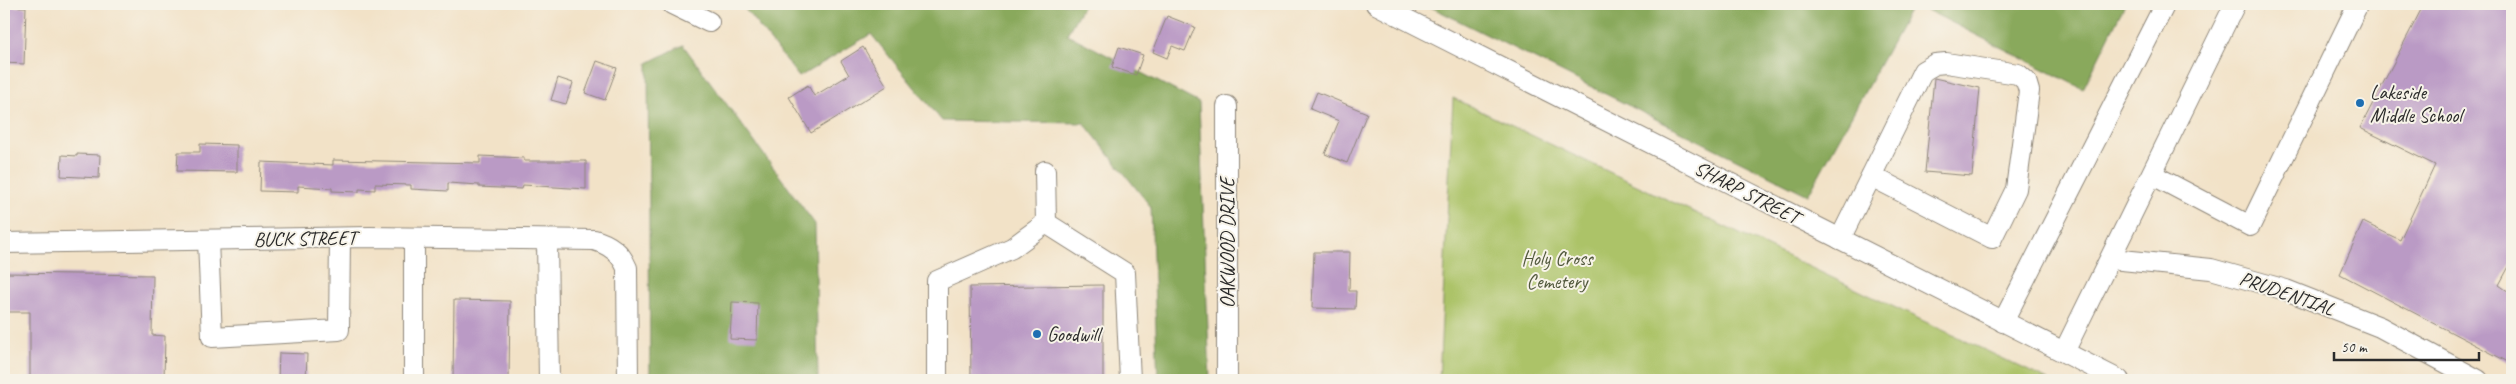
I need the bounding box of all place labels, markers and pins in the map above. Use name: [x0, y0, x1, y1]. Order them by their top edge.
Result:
place label: Lakeside Middle School: [2370, 80, 2465, 128]
marker: Lakeside Middle School: [2354, 97, 2366, 109]
place label: Goodwill: [1047, 322, 1103, 347]
marker: Goodwill: [1031, 328, 1043, 340]

